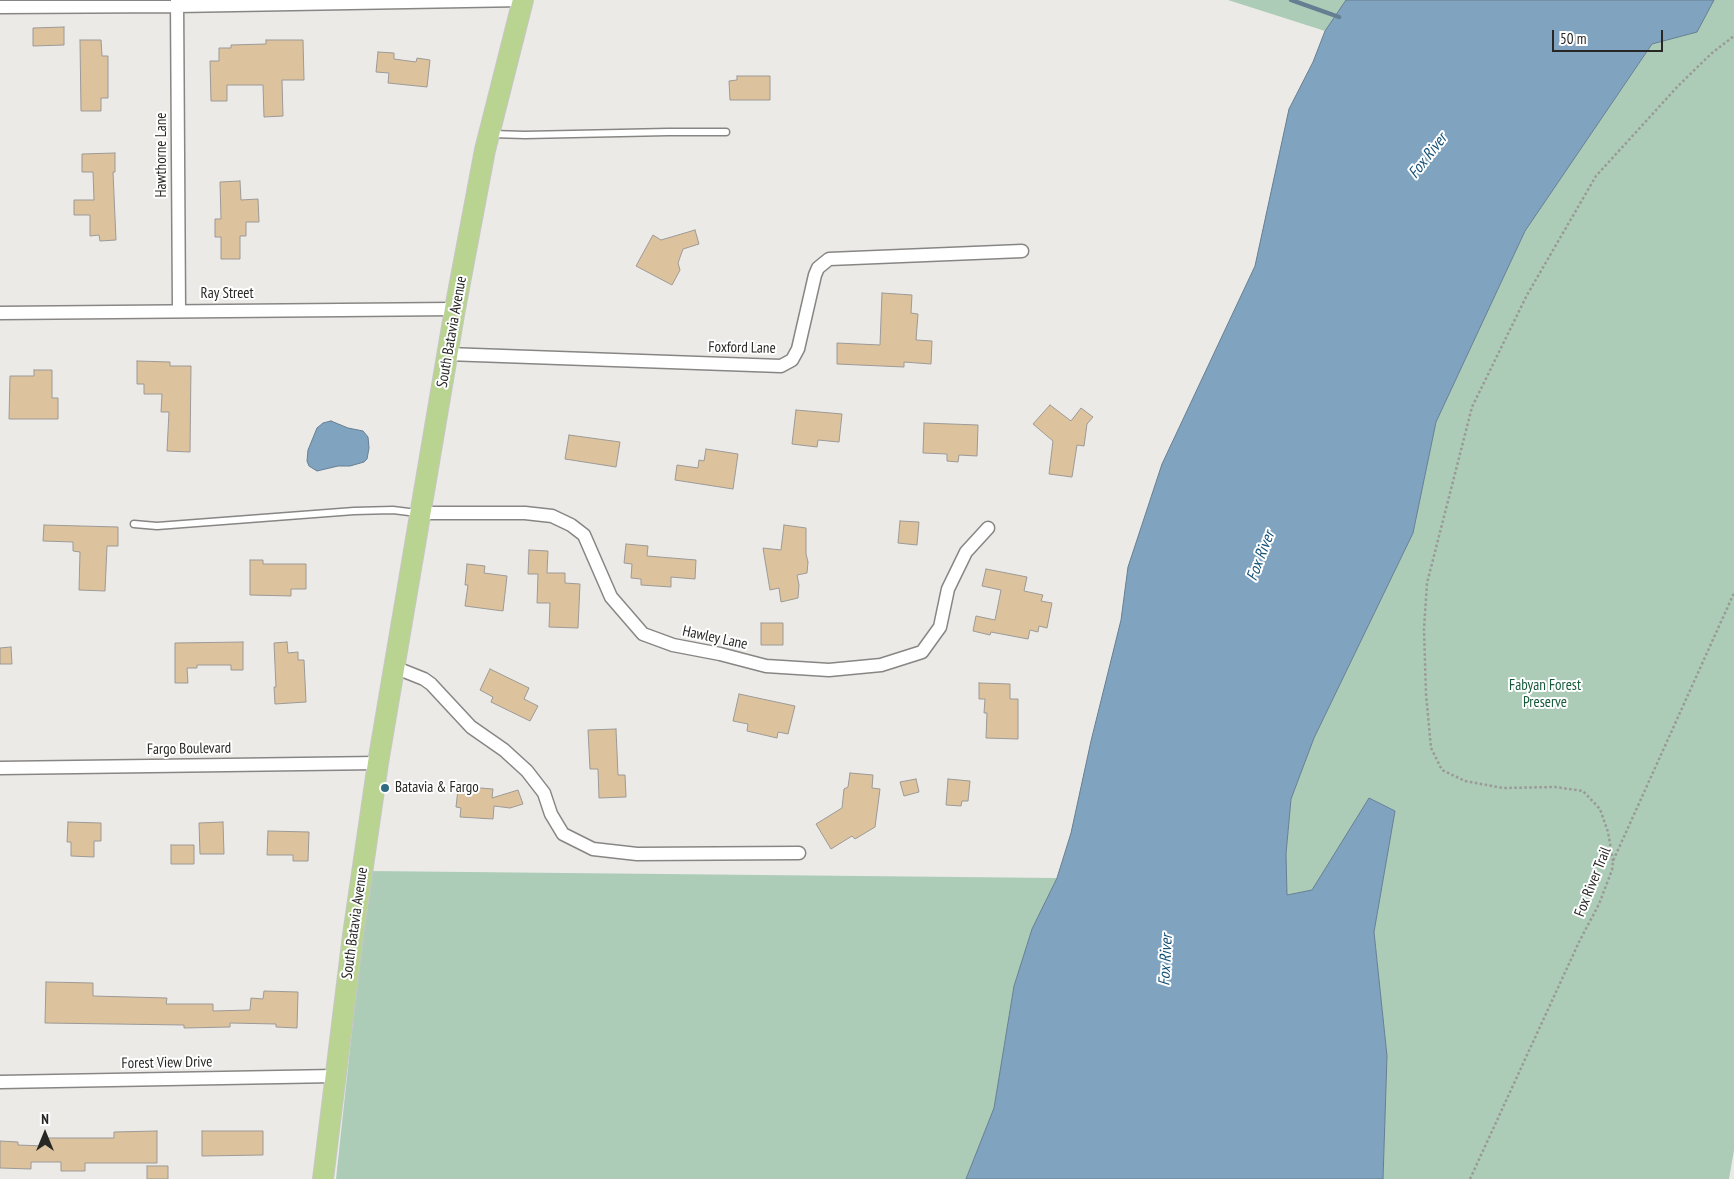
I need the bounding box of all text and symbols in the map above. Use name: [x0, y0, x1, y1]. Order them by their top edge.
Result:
scale bar: [1554, 20, 1665, 52]
text: 50 m: [1560, 29, 1586, 48]
street label: Hawthorne Lane: [153, 113, 171, 197]
water label: Fox River: [1405, 130, 1451, 182]
street label: South Batavia Avenue: [433, 275, 471, 389]
street label: Ray Street: [200, 285, 254, 303]
street label: Foxford Lane: [708, 338, 776, 358]
water label: Fox River: [1243, 528, 1279, 584]
street label: Hawley Lane: [681, 622, 749, 654]
park label: Fabyan Forest Preserve: [1509, 677, 1581, 712]
street label: Fargo Boulevard: [147, 739, 231, 759]
place label: Batavia & Fargo: [395, 779, 479, 797]
marker: Batavia & Fargo: [379, 782, 391, 794]
street label: Fox River Trail: [1571, 844, 1615, 920]
street label: South Batavia Avenue: [338, 866, 372, 980]
water label: Fox River: [1155, 934, 1177, 986]
street label: Forest View Drive: [121, 1053, 213, 1073]
north arrow: [20, 1109, 70, 1159]
text: N: [41, 1110, 49, 1128]

